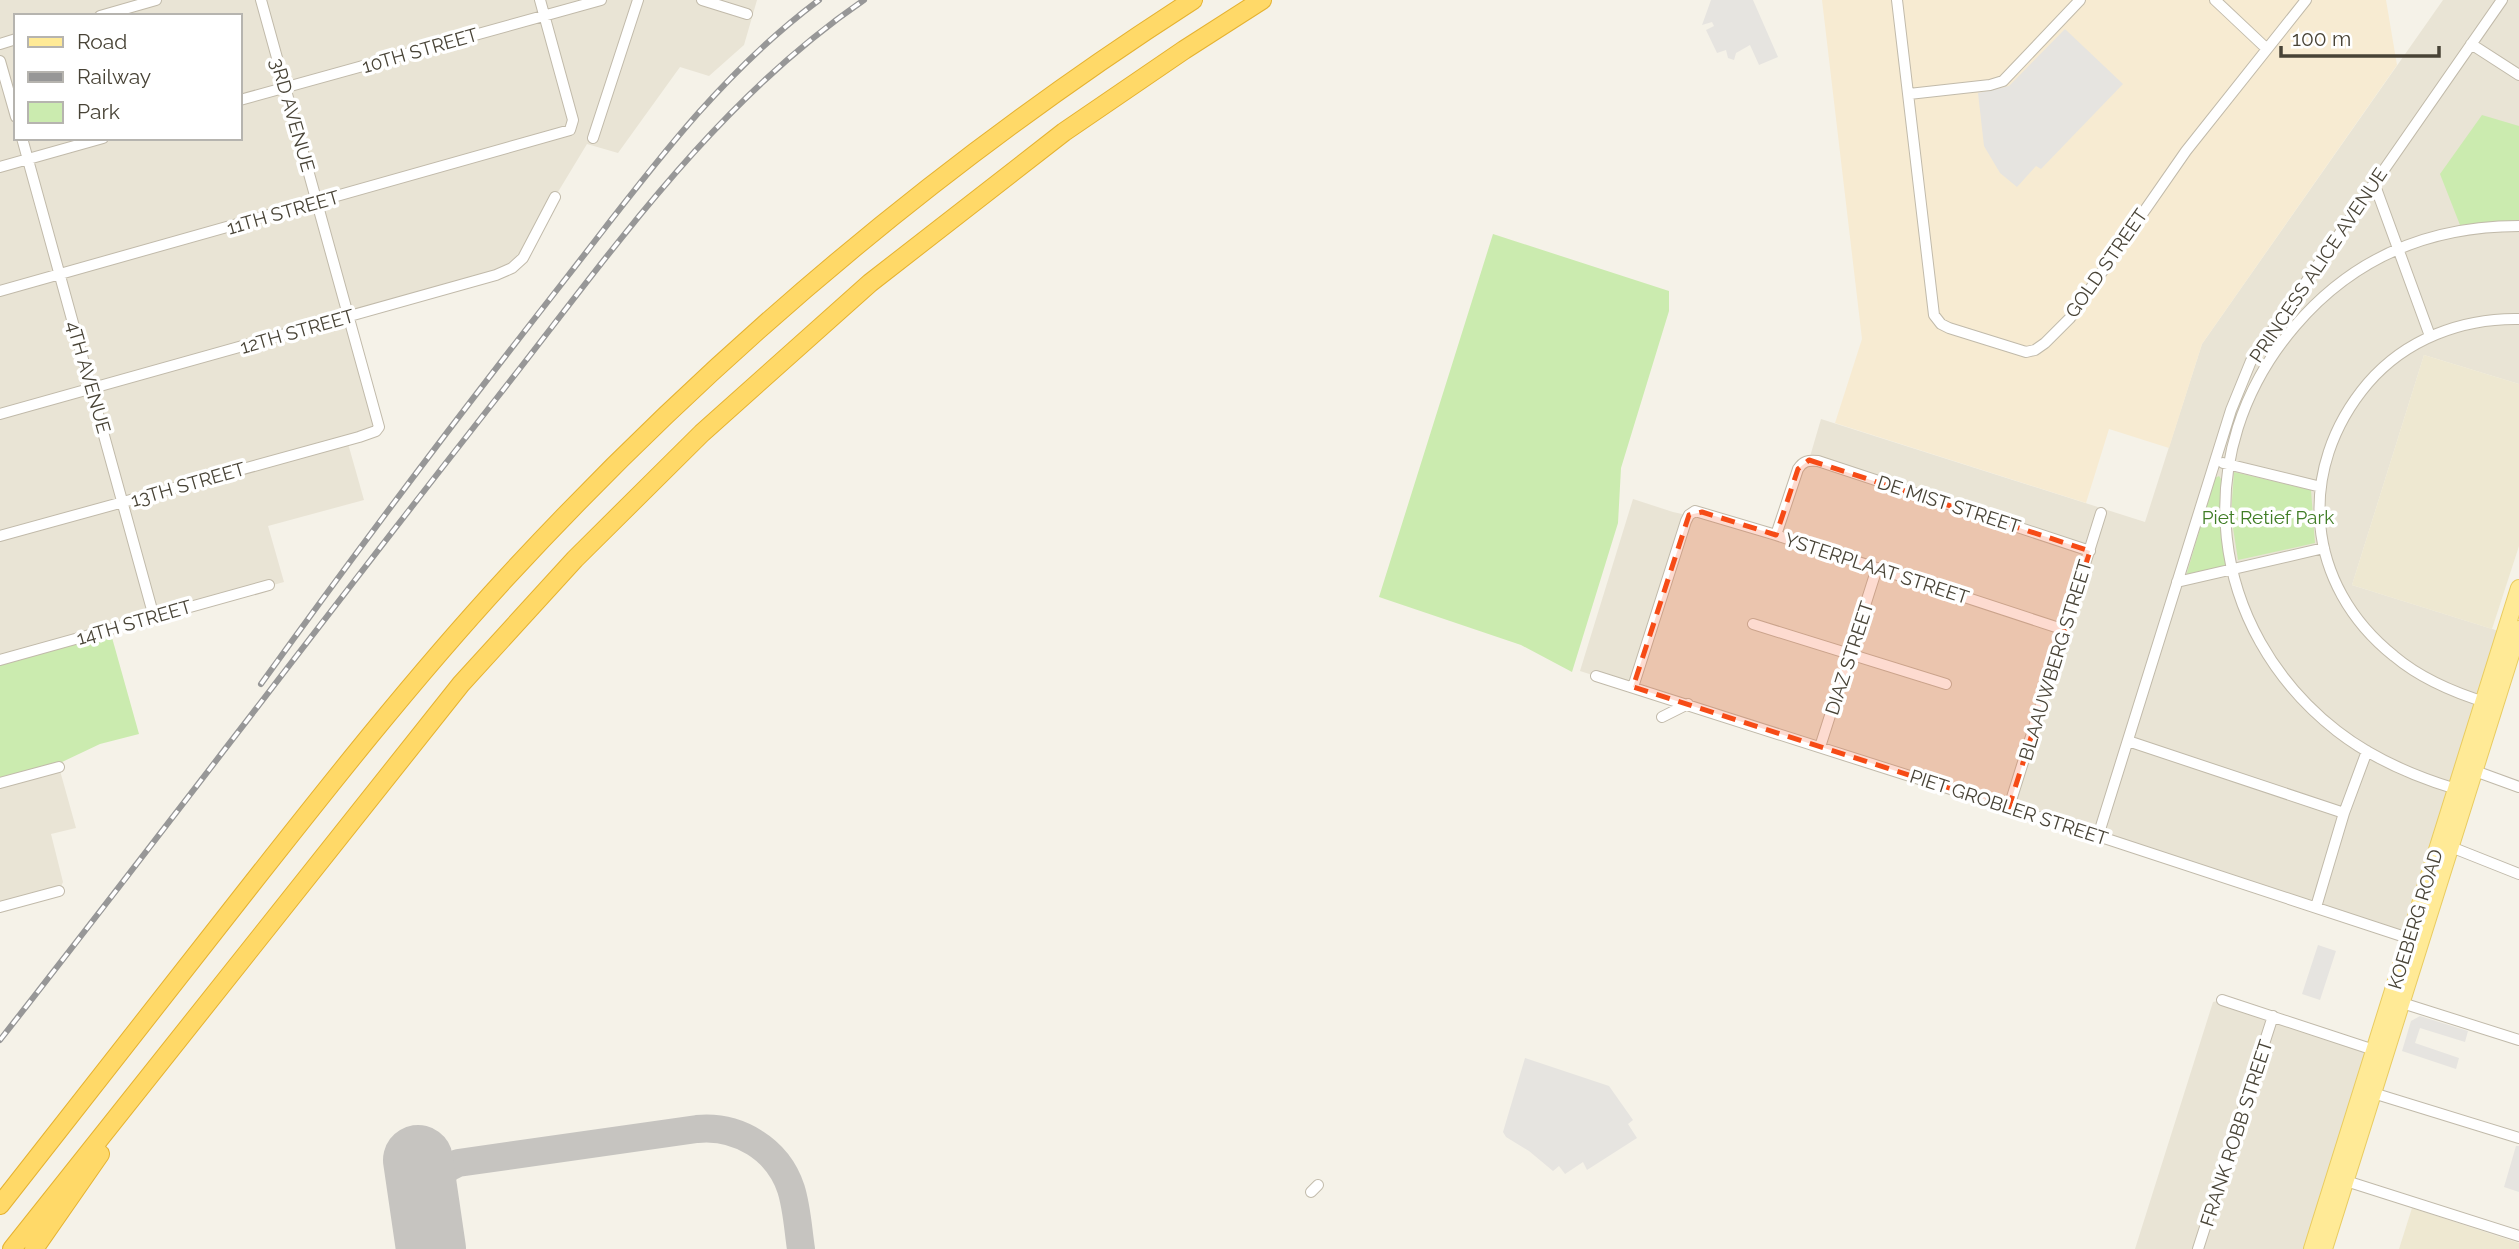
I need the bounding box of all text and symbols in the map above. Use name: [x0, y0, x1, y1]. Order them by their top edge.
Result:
legend: [14, 14, 242, 140]
scale bar: [2281, 14, 2438, 58]
street label: 10TH STREET: [360, 23, 481, 77]
text: 100 m: [2292, 26, 2351, 51]
text: Road: [77, 29, 127, 54]
street label: 3RD AVENUE: [266, 56, 320, 174]
text: Railway: [77, 64, 151, 89]
text: Park: [77, 99, 120, 124]
street label: PRINCESS ALICE AVENUE: [2245, 164, 2391, 366]
street label: 11TH STREET: [224, 185, 342, 239]
street label: GOLD STREET: [2060, 204, 2152, 322]
street label: 12TH STREET: [237, 304, 357, 358]
street label: 4TH AVENUE: [62, 318, 116, 436]
street label: 13TH STREET: [128, 457, 248, 511]
street label: DE MIST STREET: [1875, 471, 2024, 538]
park label: Piet Retief Park: [2202, 506, 2334, 528]
street label: YSTERPLAAT STREET: [1782, 528, 1972, 608]
street label: BLAAUWBERG STREET: [2014, 557, 2096, 763]
street label: 14TH STREET: [74, 595, 194, 649]
street label: DIAZ STREET: [1820, 598, 1878, 718]
street label: PIET GROBLER STREET: [1907, 765, 2111, 850]
street label: KOEBERG ROAD: [2383, 846, 2447, 992]
street label: FRANK ROBB STREET: [2195, 1037, 2277, 1229]

